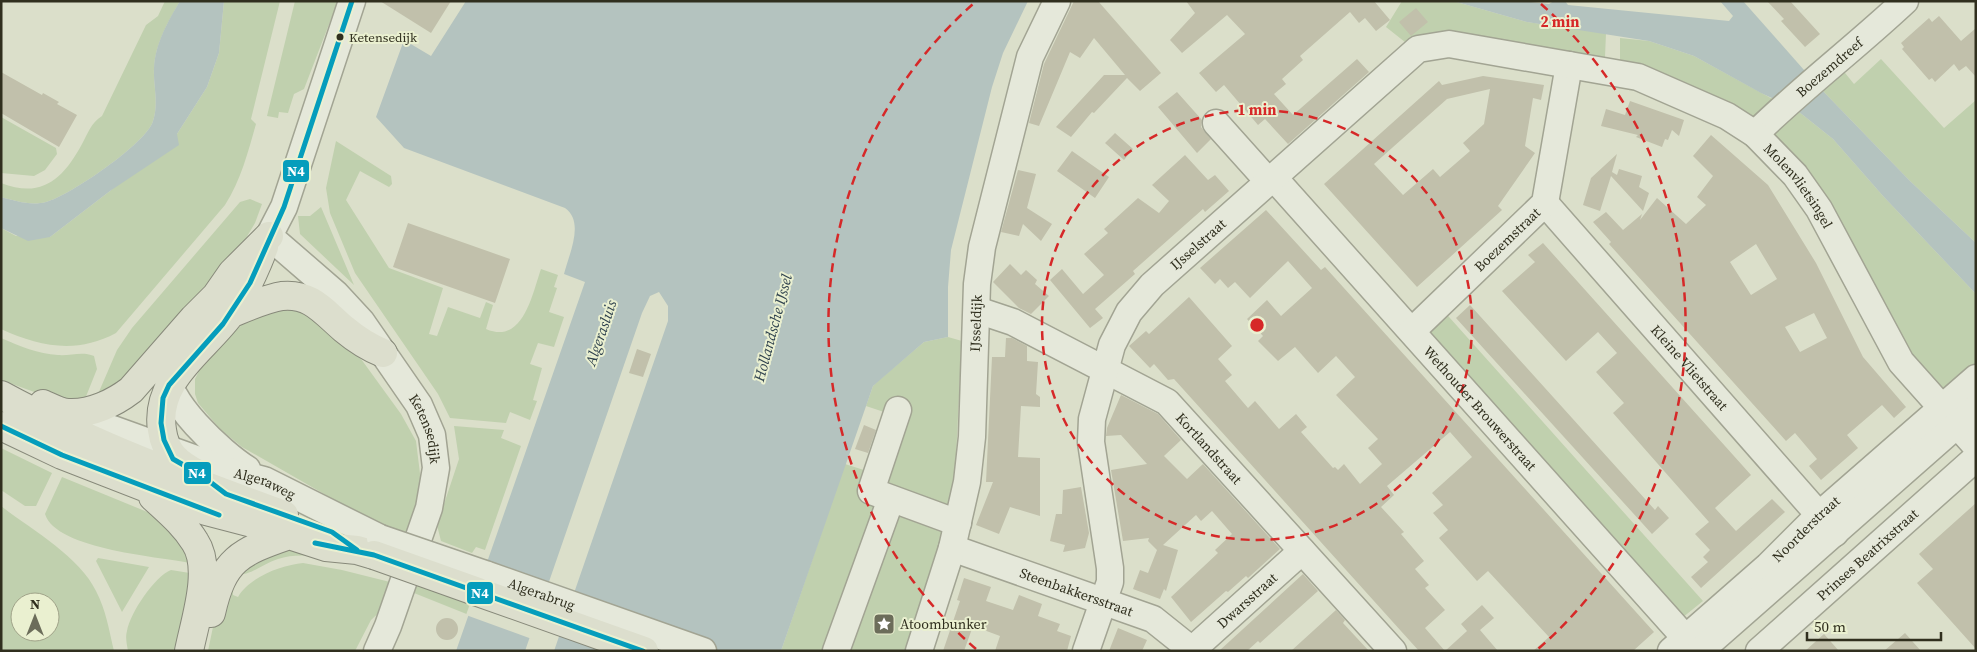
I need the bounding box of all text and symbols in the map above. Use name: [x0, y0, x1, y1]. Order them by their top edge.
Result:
text: 2 min: [1541, 11, 1579, 32]
place label: Ketensedijk: [349, 29, 418, 46]
marker: Ketensedijk: [335, 32, 345, 42]
street label: Boezemdreef: [1792, 32, 1868, 102]
text: 1 min: [1238, 99, 1276, 120]
street label: Molenvlietsingel: [1759, 139, 1838, 232]
line badge: N4: [282, 159, 310, 183]
text: N4: [287, 161, 305, 181]
street label: Boezemstraat: [1470, 202, 1545, 276]
street label: IJsselstraat: [1166, 214, 1230, 275]
water label: Hollandsche IJssel: [748, 271, 797, 385]
street label: IJsseldijk: [965, 294, 987, 352]
water label: Algerasluis: [579, 297, 622, 369]
centre of rings: [1248, 316, 1266, 334]
street label: Kleine Vlietstraat: [1646, 320, 1733, 415]
street label: Wethouder Brouwerstraat: [1419, 342, 1541, 475]
street label: Ketensedijk: [404, 390, 445, 465]
street label: Kortlandstraat: [1171, 408, 1247, 489]
line badge: N4: [183, 461, 212, 485]
text: N4: [188, 463, 206, 483]
street label: Algeraweg: [232, 463, 299, 504]
street label: Noorderstraat: [1768, 491, 1844, 566]
street label: Prinses Beatrixstraat: [1812, 504, 1923, 605]
street label: Steenbakkersstraat: [1017, 563, 1136, 621]
street label: Dwarsstraat: [1213, 568, 1282, 633]
street label: Algerabrug: [505, 573, 578, 615]
line badge: N4: [466, 581, 494, 605]
text: N4: [471, 583, 489, 603]
north arrow: [10, 592, 60, 642]
text: N: [30, 594, 40, 614]
scale bar: [1807, 610, 1941, 642]
place icon: Atoombunker: [872, 612, 896, 636]
place label: Atoombunker: [900, 614, 987, 634]
text: 50 m: [1814, 616, 1846, 637]

